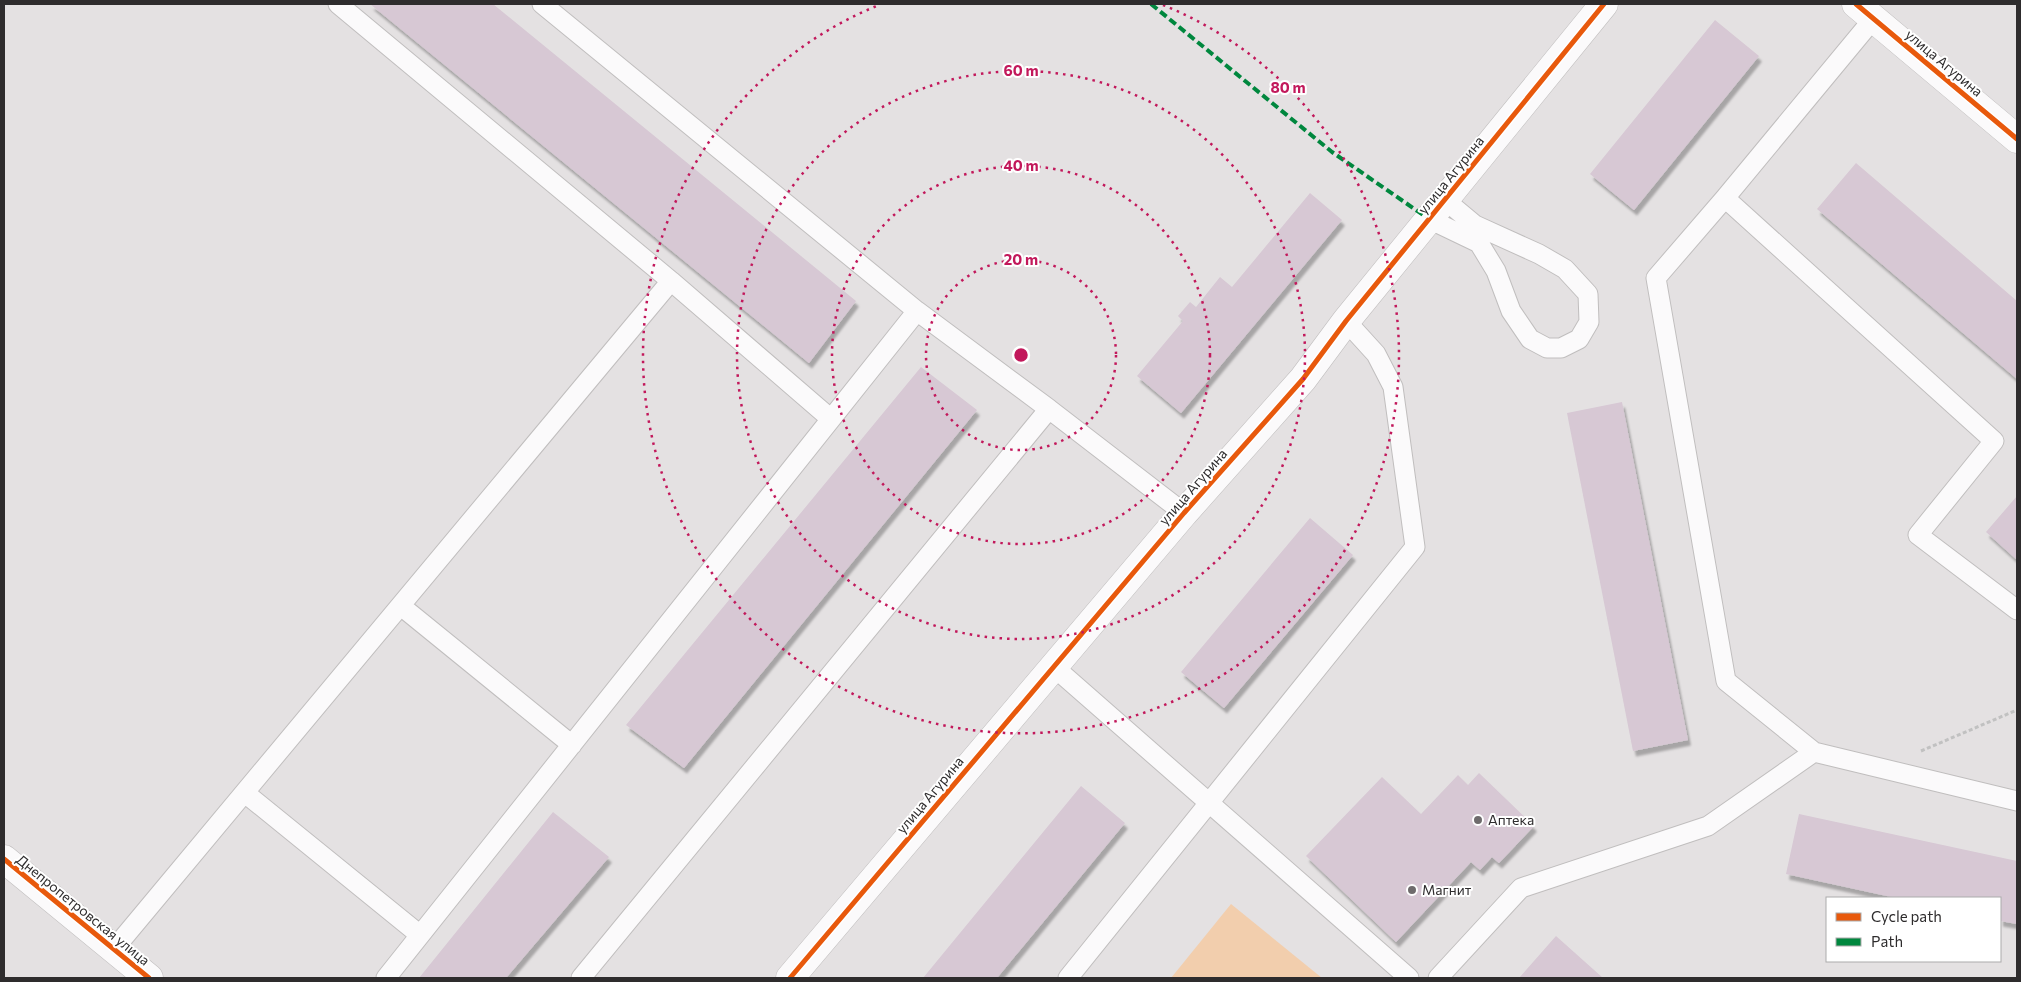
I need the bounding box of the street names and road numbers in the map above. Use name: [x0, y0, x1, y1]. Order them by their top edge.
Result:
street label: улица Агурина: [1902, 25, 1986, 100]
street label: улица Агурина: [1414, 132, 1487, 217]
street label: улица Агурина: [1155, 445, 1230, 528]
street label: улица Агурина: [892, 753, 967, 837]
street label: Днепропетровская улица: [13, 851, 153, 969]

